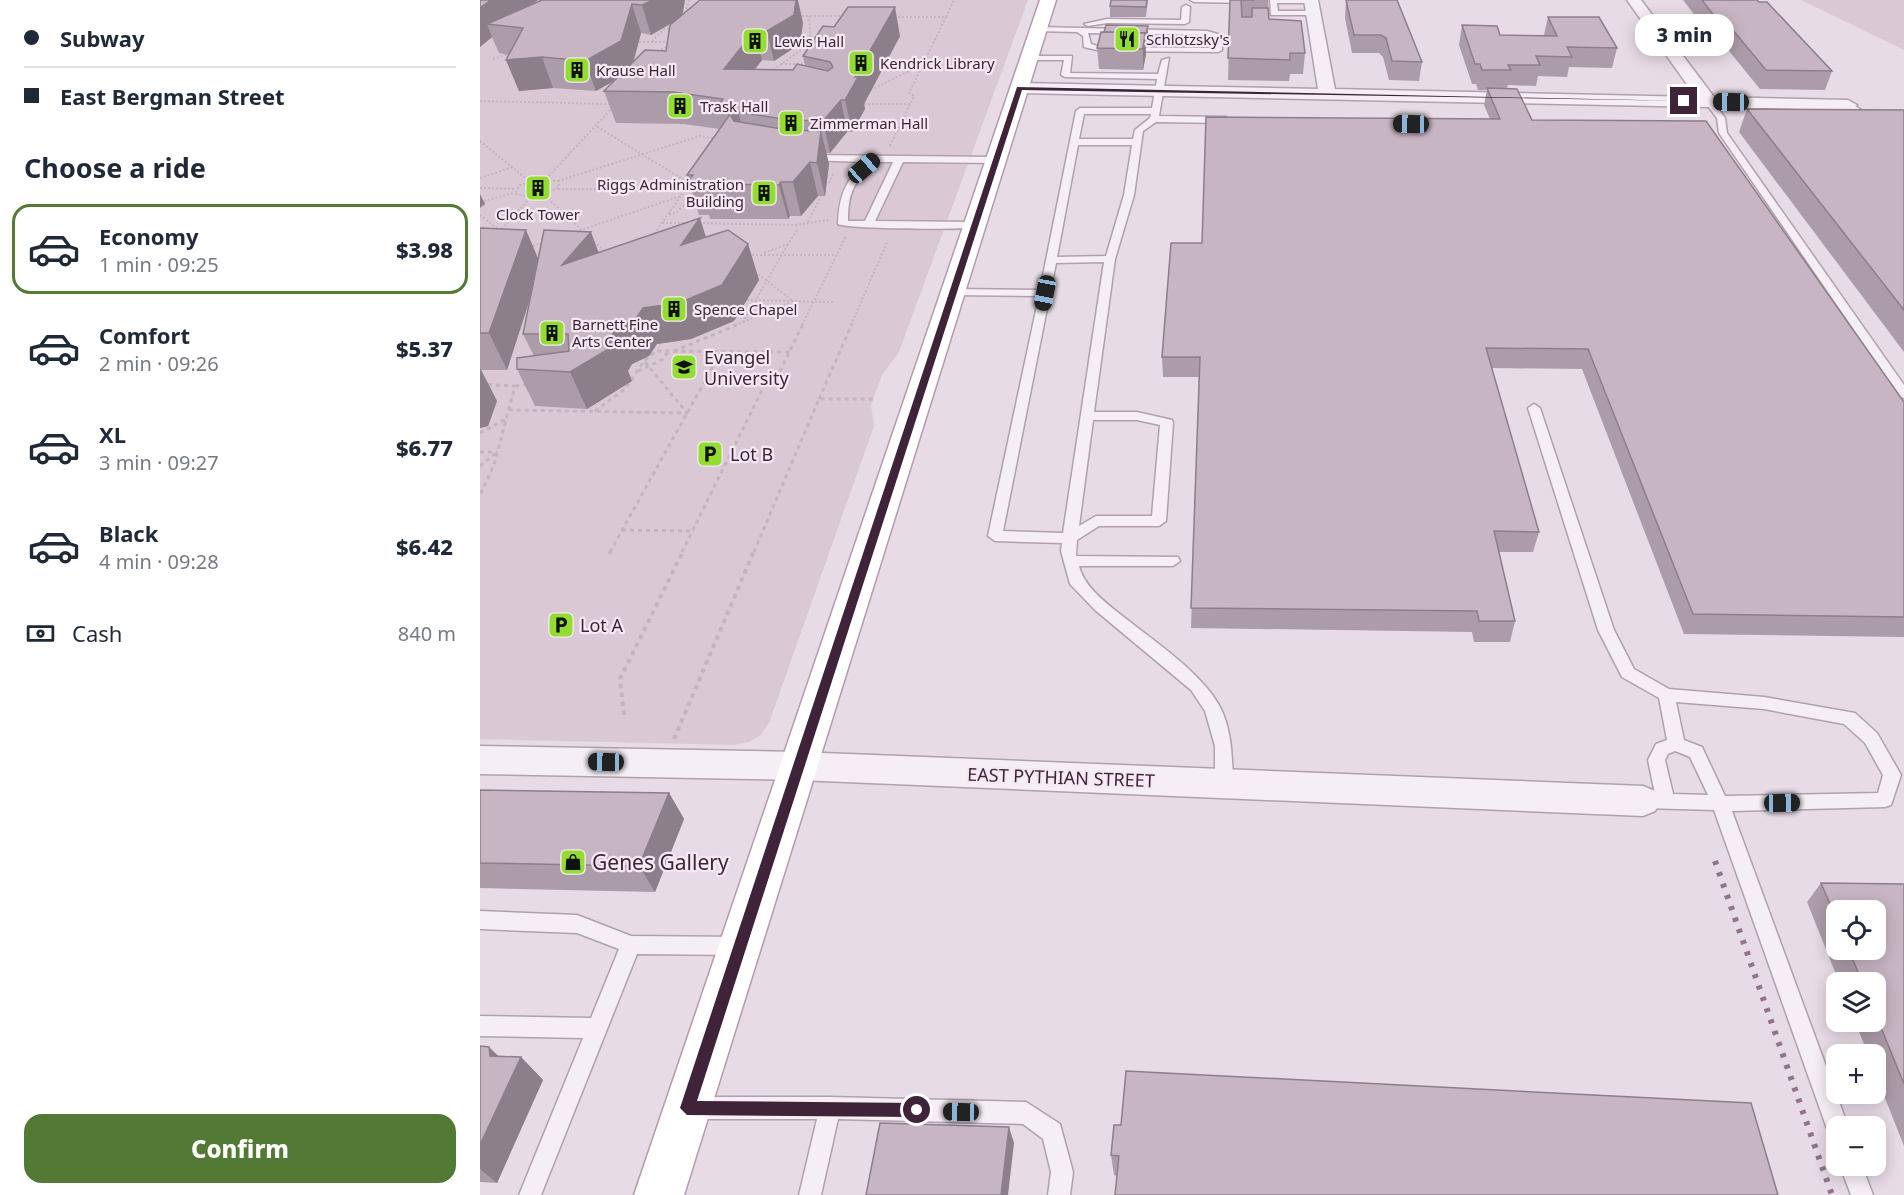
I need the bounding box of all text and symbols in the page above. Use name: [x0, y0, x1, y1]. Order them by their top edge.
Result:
callout: 3 min: [1634, 14, 1734, 56]
text: 3 min: [1657, 21, 1712, 48]
text: Subway: [60, 23, 144, 53]
restaurant icon: Schlotzsky's: [1112, 24, 1142, 54]
building icon: Lewis Hall: [740, 26, 770, 56]
place label: Schlotzsky's: [1146, 29, 1230, 49]
place label: Lewis Hall: [774, 31, 844, 51]
building icon: Kendrick Library: [846, 48, 876, 78]
place label: Kendrick Library: [880, 53, 995, 73]
building icon: Krause Hall: [562, 55, 592, 85]
place label: Krause Hall: [596, 60, 676, 80]
text: East Bergman Street: [60, 81, 285, 111]
route end: [1670, 87, 1697, 114]
building icon: Trask Hall: [665, 91, 695, 121]
car: [1713, 93, 1749, 111]
place label: Trask Hall: [700, 96, 768, 116]
building icon: Zimmerman Hall: [776, 108, 806, 138]
place label: Zimmerman Hall: [810, 113, 928, 133]
car: [1393, 115, 1429, 133]
text: Choose a ride: [24, 149, 206, 186]
car: [845, 149, 883, 187]
building icon: Clock Tower: [523, 173, 553, 203]
place label: Riggs Administration Building: [597, 174, 744, 211]
building icon: Riggs Administration Building: [749, 178, 779, 208]
place label: Clock Tower: [496, 204, 580, 224]
text: Economy: [99, 221, 198, 251]
icon: car: [27, 222, 81, 276]
text: $3.98: [396, 234, 453, 264]
text: 1 min · 09:25: [99, 251, 219, 278]
car: [1033, 274, 1057, 312]
building icon: Spence Chapel: [659, 294, 689, 324]
place label: Spence Chapel: [694, 299, 797, 319]
place label: Barnett Fine Arts Center: [572, 314, 658, 351]
building icon: Barnett Fine Arts Center: [537, 318, 567, 348]
text: Comfort: [99, 320, 190, 350]
icon: car: [27, 321, 81, 375]
text: $5.37: [396, 333, 453, 363]
place label: Evangel University: [704, 345, 789, 390]
text: 2 min · 09:26: [99, 350, 219, 377]
school or university icon: Evangel University: [669, 352, 699, 382]
text: XL: [99, 419, 126, 449]
icon: car: [27, 420, 81, 474]
text: $6.77: [396, 432, 453, 462]
parking icon: Lot B: [695, 439, 725, 469]
place label: Lot B: [730, 442, 773, 466]
text: 3 min · 09:27: [99, 449, 219, 476]
text: Black: [99, 518, 158, 548]
icon: car: [27, 519, 81, 573]
text: $6.42: [396, 531, 453, 561]
text: 4 min · 09:28: [99, 548, 219, 575]
parking icon: Lot A: [546, 610, 576, 640]
place label: Lot A: [580, 613, 623, 637]
icon: cash: [24, 617, 57, 650]
text: Cash: [72, 618, 122, 648]
text: 840 m: [398, 620, 456, 647]
car: [588, 753, 624, 771]
street label: EAST PYTHIAN STREET: [967, 762, 1155, 792]
car: [1764, 794, 1800, 812]
shop icon: Genes Gallery: [558, 847, 588, 877]
place label: Genes Gallery: [592, 848, 729, 876]
map controls: [1826, 900, 1886, 1176]
button: locate: [1826, 900, 1886, 960]
button: layers: [1826, 972, 1886, 1032]
button: +: [1826, 1044, 1886, 1104]
route start: [903, 1096, 930, 1123]
car: [943, 1103, 979, 1121]
button: Confirm: [24, 1114, 456, 1183]
button: −: [1826, 1116, 1886, 1176]

